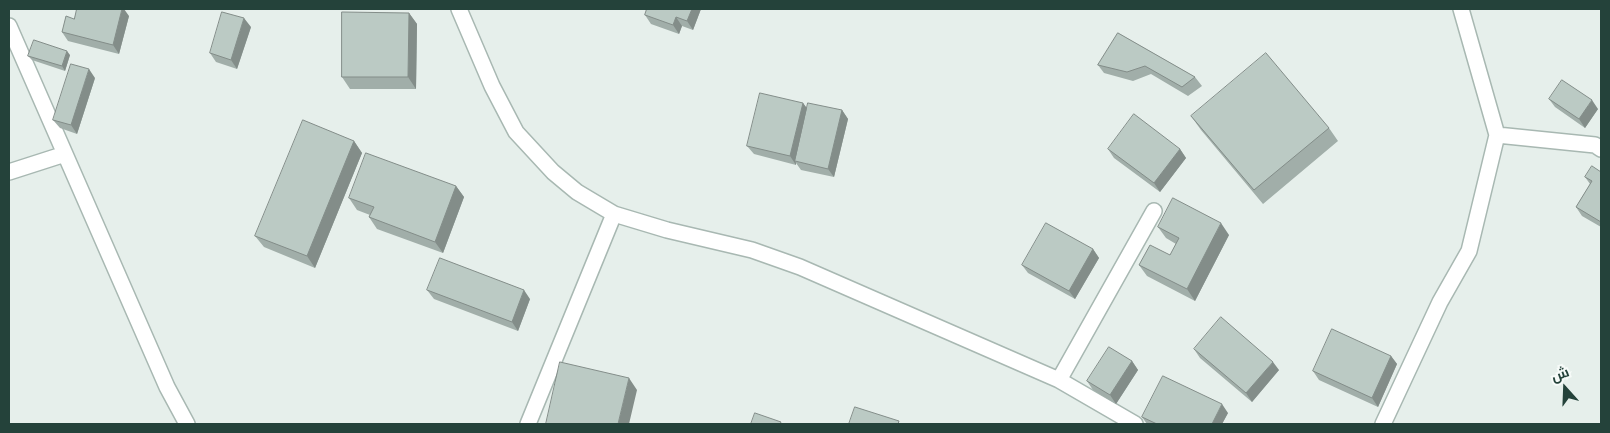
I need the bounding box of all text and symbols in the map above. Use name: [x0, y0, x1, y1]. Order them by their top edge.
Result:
north arrow: [1540, 363, 1590, 413]
text: ش: [1549, 363, 1571, 384]

